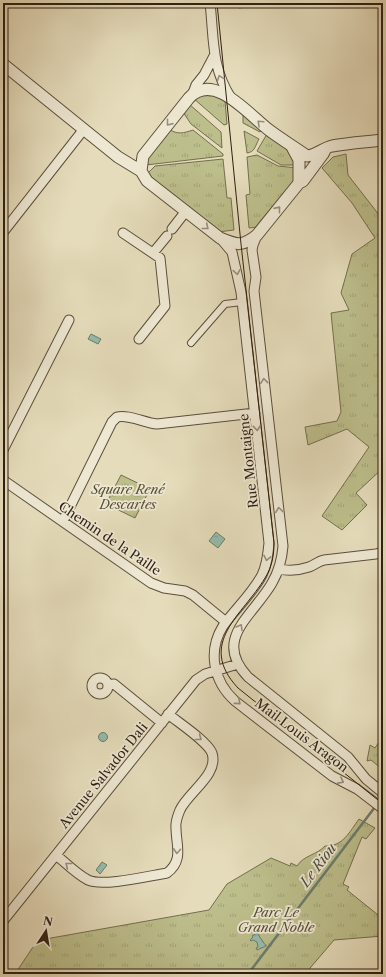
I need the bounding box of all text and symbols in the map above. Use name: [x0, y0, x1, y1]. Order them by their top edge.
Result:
one-way arrow: [217, 75, 225, 82]
one-way arrow: [166, 119, 173, 126]
one-way arrow: [258, 120, 265, 127]
one-way arrow: [273, 206, 280, 213]
one-way arrow: [202, 223, 209, 230]
one-way arrow: [232, 269, 241, 275]
one-way arrow: [260, 378, 269, 384]
street label: Rue Montaigne: [235, 413, 261, 509]
one-way arrow: [252, 425, 261, 432]
park label: Square René Descartes: [90, 481, 166, 512]
street label: Chemin de la Paille: [56, 498, 164, 578]
one-way arrow: [275, 507, 284, 513]
one-way arrow: [264, 554, 272, 561]
one-way arrow: [235, 624, 243, 631]
street label: Mail Louis Aragon: [252, 695, 352, 775]
one-way arrow: [233, 698, 240, 705]
street label: Avenue Salvador Dali: [55, 719, 151, 832]
one-way arrow: [194, 734, 201, 741]
one-way arrow: [337, 776, 344, 784]
water label: Le Riou: [295, 839, 341, 891]
one-way arrow: [173, 848, 182, 854]
one-way arrow: [66, 863, 73, 870]
park label: Parc Le Grand Noble: [238, 904, 315, 935]
north arrow: [26, 911, 66, 951]
text: N: [42, 913, 55, 929]

